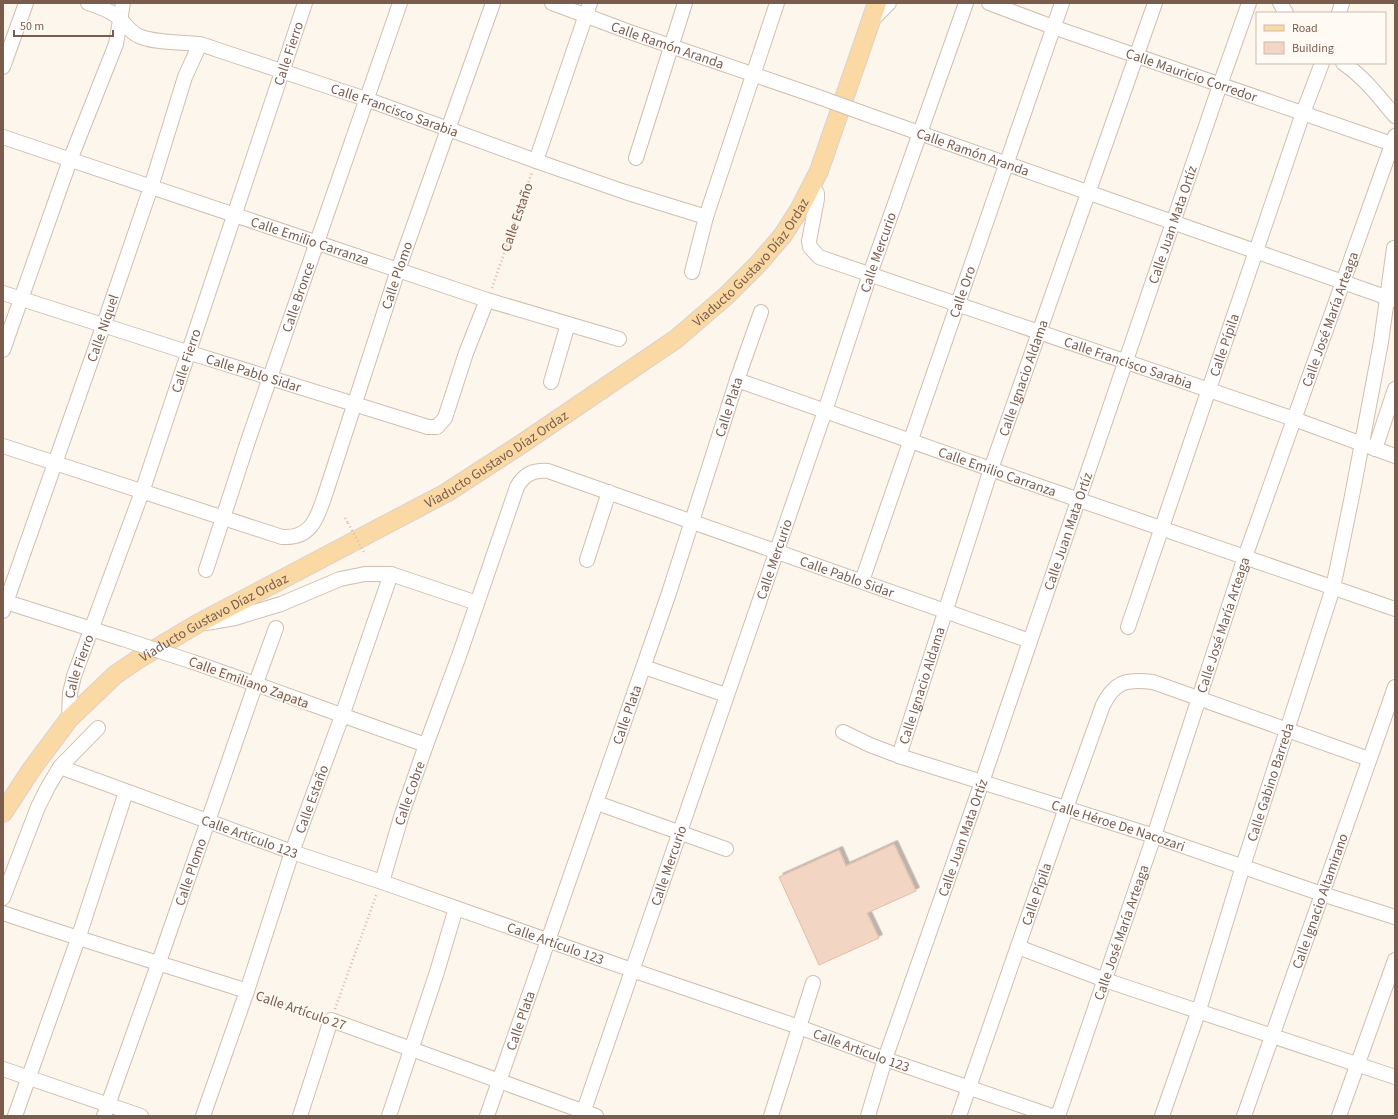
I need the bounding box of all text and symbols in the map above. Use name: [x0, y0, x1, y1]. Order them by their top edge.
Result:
scale bar: [14, 12, 113, 38]
legend: [1256, 12, 1386, 64]
street label: Calle Ramón Aranda: [608, 17, 727, 75]
text: 50 m: [20, 18, 44, 35]
street label: Calle Fierro: [269, 19, 309, 88]
text: Road: [1292, 20, 1318, 37]
text: Building: [1292, 40, 1334, 57]
street label: Calle Mauricio Corredor: [1123, 44, 1260, 108]
street label: Calle Francisco Sarabia: [328, 79, 461, 143]
street label: Calle Ramón Aranda: [914, 124, 1032, 182]
street label: Calle Juan Mata Ortíz: [1144, 163, 1203, 287]
street label: Calle Estaño: [496, 180, 539, 255]
street label: Viaducto Gustavo Díaz Ordaz: [688, 195, 814, 332]
street label: Calle Mercurio: [856, 210, 902, 295]
street label: Calle Emilio Carranza: [248, 212, 372, 271]
street label: Calle Plomo: [377, 239, 418, 312]
street label: Calle José María Arteaga: [1297, 249, 1364, 390]
street label: Calle Bronce: [277, 259, 320, 335]
street label: Calle Oro: [945, 264, 981, 321]
street label: Calle Níquel: [82, 291, 125, 365]
street label: Calle Pípila: [1205, 311, 1245, 379]
street label: Calle Ignacio Aldama: [994, 317, 1054, 439]
street label: Calle Fierro: [167, 326, 207, 396]
street label: Calle Francisco Sarabia: [1061, 332, 1195, 395]
street label: Calle Pablo Sidar: [203, 349, 304, 398]
street label: Calle Plata: [710, 375, 748, 440]
street label: Viaducto Gustavo Díaz Ordaz: [421, 406, 572, 514]
street label: Calle Emilio Carranza: [935, 442, 1059, 502]
street label: Calle Juan Mata Ortíz: [1039, 470, 1098, 593]
street label: Calle Mercurio: [752, 517, 798, 602]
street label: Calle Pablo Sidar: [797, 552, 897, 603]
street label: Calle José María Arteaga: [1192, 555, 1255, 696]
street label: Viaducto Gustavo Díaz Ordaz: [136, 569, 292, 667]
street label: Calle Ignacio Aldama: [894, 624, 951, 747]
street label: Calle Fierro: [61, 632, 99, 699]
street label: Calle Emiliano Zapata: [186, 652, 312, 714]
street label: Calle Plata: [608, 682, 647, 747]
street label: Calle Gabino Barreda: [1243, 721, 1300, 844]
street label: Calle Cobre: [390, 758, 431, 828]
street label: Calle Estaño: [291, 762, 334, 837]
street label: Calle Juan Mata Ortíz: [934, 776, 993, 900]
street label: Calle Héroe De Nacozari: [1049, 795, 1188, 857]
street label: Calle Artículo 123: [198, 811, 300, 864]
street label: Calle Mercurio: [646, 823, 692, 909]
street label: Calle Ignacio Altamirano: [1288, 831, 1354, 972]
street label: Calle Plomo: [170, 836, 212, 909]
street label: Calle Pípila: [1017, 860, 1057, 928]
street label: Calle José María Arteaga: [1089, 862, 1154, 1003]
street label: Calle Artículo 123: [504, 918, 607, 970]
street label: Calle Artículo 27: [253, 986, 349, 1036]
street label: Calle Plata: [502, 988, 541, 1053]
street label: Calle Artículo 123: [810, 1024, 912, 1078]

